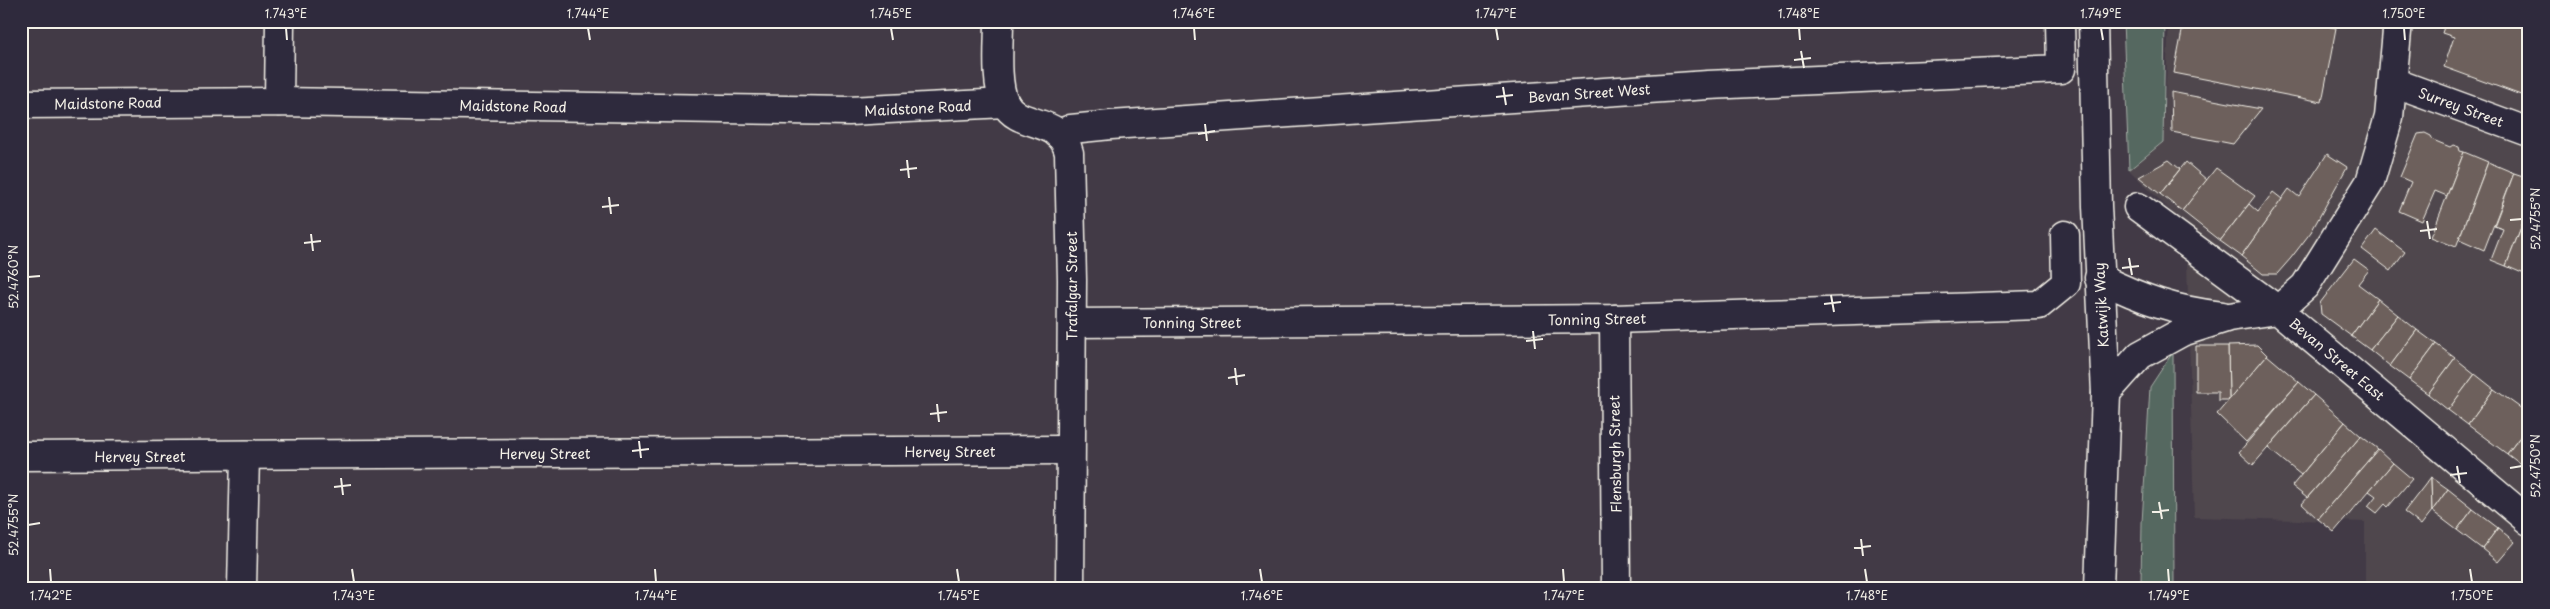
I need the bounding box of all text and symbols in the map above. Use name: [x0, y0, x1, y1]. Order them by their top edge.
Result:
text: 1.743°E: [265, 4, 307, 22]
text: 1.744°E: [567, 4, 609, 22]
text: 1.745°E: [870, 4, 912, 22]
text: 1.746°E: [1173, 4, 1215, 22]
text: 1.747°E: [1475, 4, 1517, 22]
text: 1.748°E: [1778, 4, 1820, 22]
text: 1.749°E: [2080, 4, 2122, 22]
text: 1.750°E: [2382, 4, 2426, 22]
street label: Bevan Street West: [1527, 78, 1651, 108]
street label: Surrey Street: [2415, 82, 2507, 132]
street label: Maidstone Road: [54, 92, 162, 114]
street label: Maidstone Road: [459, 95, 567, 117]
street label: Maidstone Road: [864, 95, 972, 121]
text: 52.4755°N: [2526, 188, 2544, 250]
street label: Trafalgar Street: [1061, 231, 1082, 341]
text: 52.4760°N: [4, 245, 22, 309]
street label: Katwijk Way: [2088, 262, 2114, 348]
street label: Tonning Street: [1548, 308, 1647, 330]
street label: Tonning Street: [1143, 312, 1241, 333]
street label: Bevan Street East: [2285, 313, 2390, 406]
street label: Flensburgh Street: [1603, 395, 1627, 513]
text: 52.4750°N: [2526, 434, 2544, 498]
street label: Hervey Street: [904, 441, 996, 462]
street label: Hervey Street: [499, 443, 591, 464]
street label: Hervey Street: [94, 446, 186, 467]
text: 52.4755°N: [4, 494, 22, 556]
text: 1.742°E: [30, 586, 72, 604]
text: 1.743°E: [333, 586, 375, 604]
text: 1.744°E: [635, 586, 677, 604]
text: 1.745°E: [938, 586, 980, 604]
text: 1.746°E: [1241, 586, 1283, 604]
text: 1.747°E: [1543, 586, 1585, 604]
text: 1.748°E: [1846, 586, 1888, 604]
text: 1.749°E: [2148, 586, 2190, 604]
text: 1.750°E: [2450, 586, 2494, 604]

